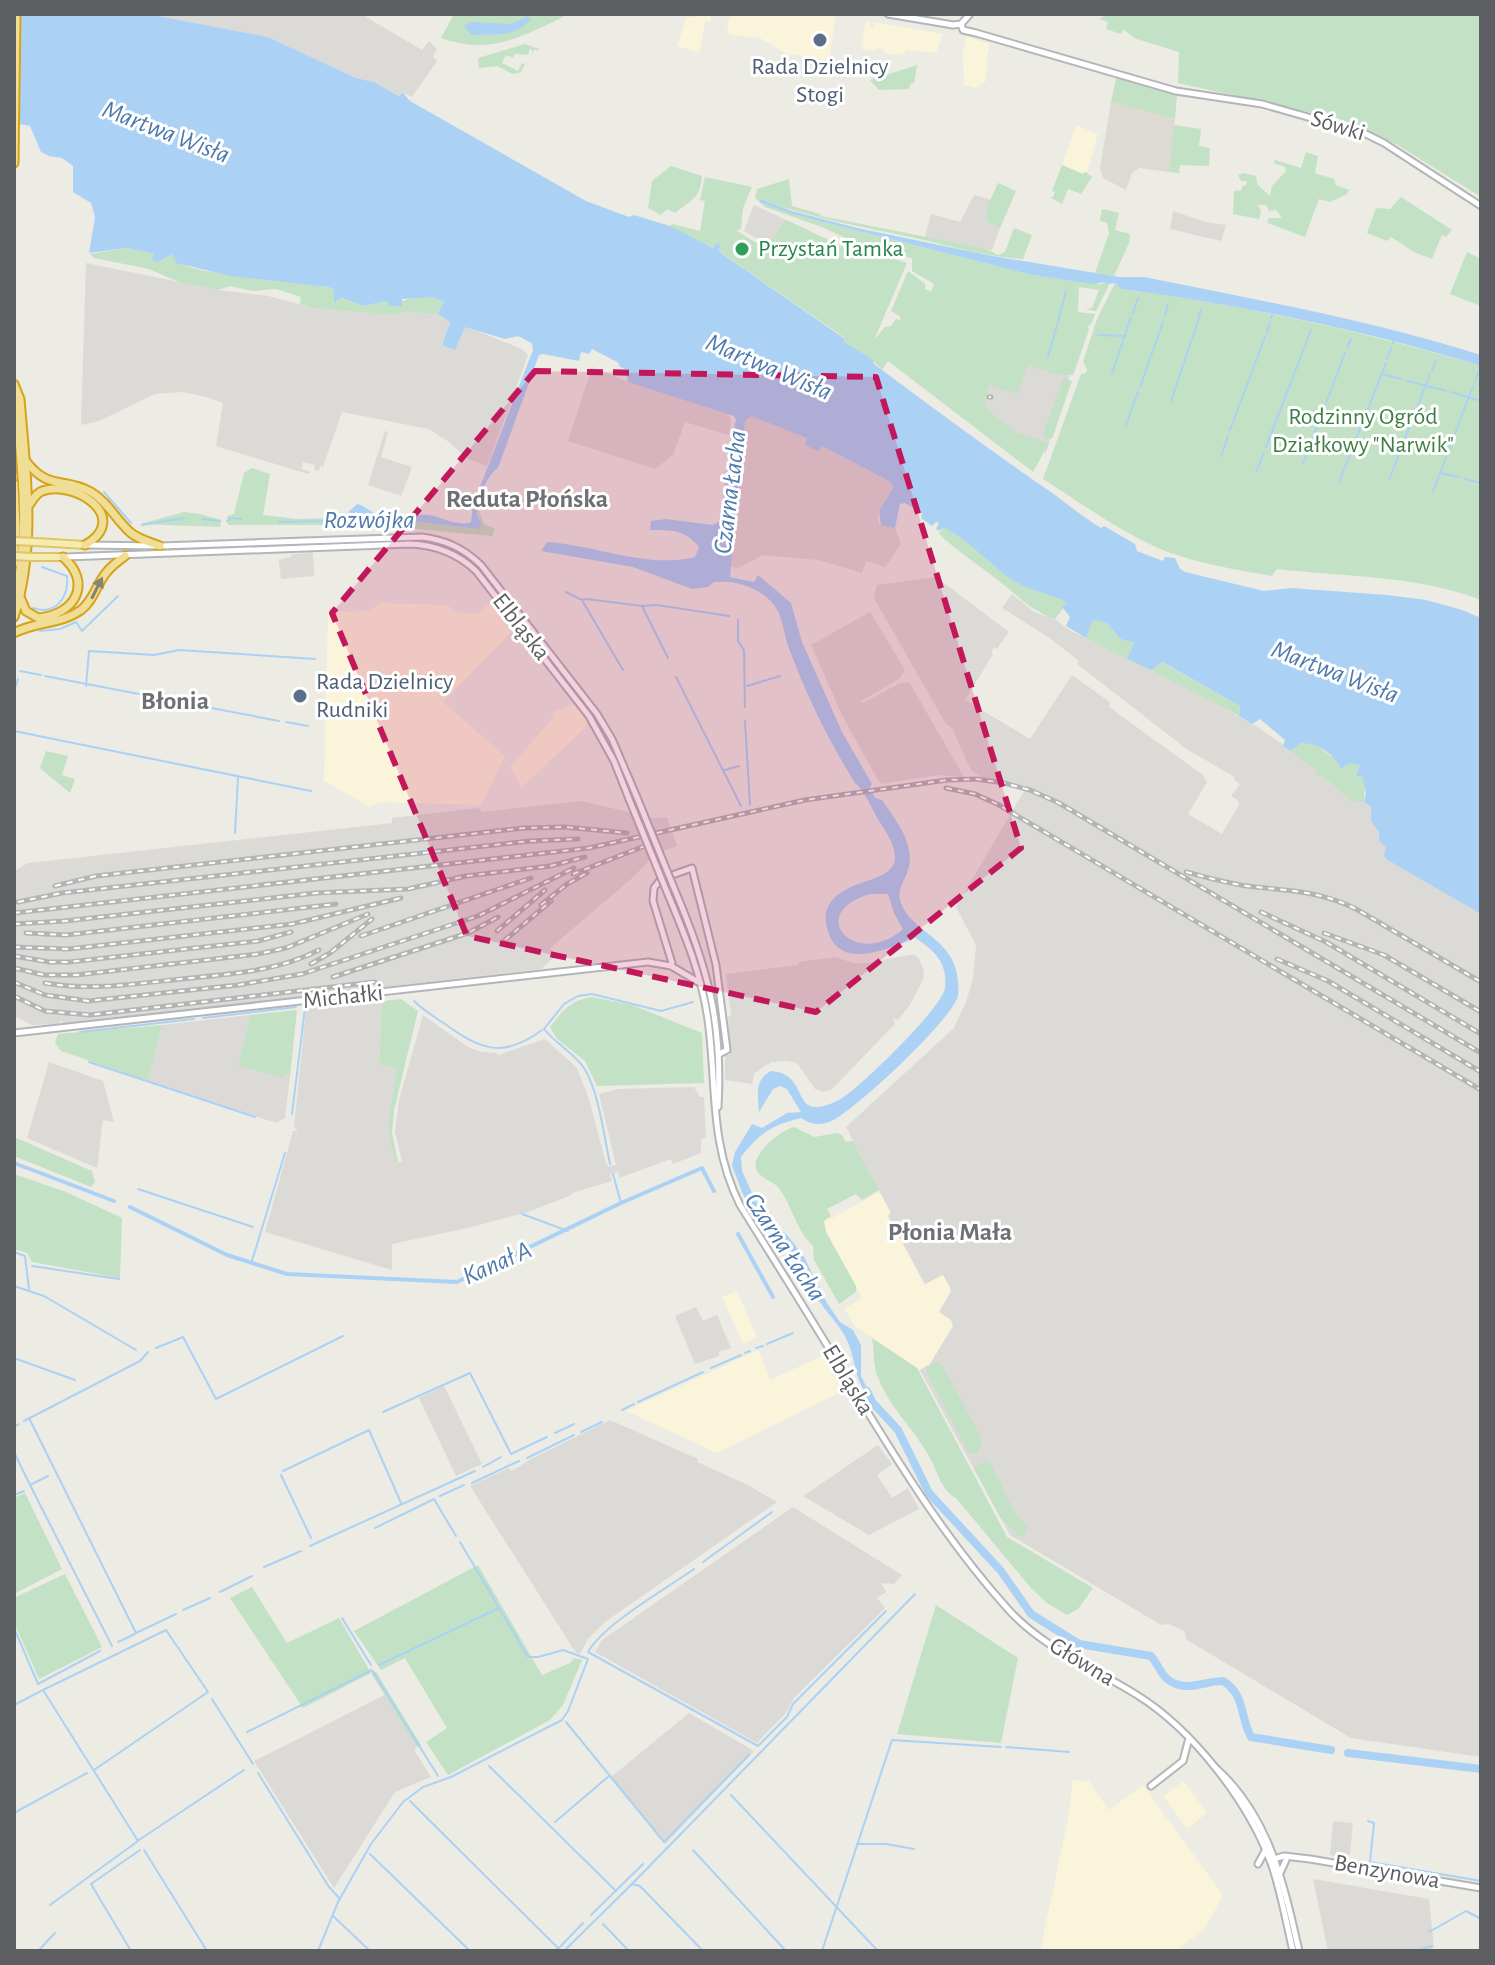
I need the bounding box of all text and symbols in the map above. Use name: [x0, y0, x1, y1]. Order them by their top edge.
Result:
marker: Rada Dzielnicy Stogi: [811, 31, 829, 49]
place label: Rada Dzielnicy Stogi: [751, 55, 889, 107]
water label: Martwa Wisła: [99, 96, 233, 168]
street label: Sówki: [1308, 106, 1368, 146]
place label: Przystań Tamka: [758, 237, 904, 261]
marker: Przystań Tamka: [733, 240, 751, 258]
water label: Martwa Wisła: [702, 329, 836, 405]
park label: Rodzinny Ogród Działkowy "Narwik": [1272, 405, 1454, 457]
water label: Czarna Łacha: [710, 429, 750, 555]
district label: Reduta Płońska: [446, 486, 608, 512]
water label: Rozwójka: [323, 507, 415, 533]
one-way arrow: [91, 577, 104, 600]
street label: Elbląska: [488, 589, 554, 665]
water label: Martwa Wisła: [1268, 636, 1402, 708]
place label: Rada Dzielnicy Rudniki: [316, 670, 453, 722]
marker: Rada Dzielnicy Rudniki: [291, 687, 309, 705]
district label: Błonia: [141, 688, 209, 714]
street label: Michałki: [302, 981, 384, 1013]
water label: Czarna Łacha: [739, 1188, 831, 1306]
district label: Płonia Mała: [888, 1219, 1012, 1245]
water label: Kanał A: [459, 1236, 535, 1290]
street label: Elbląska: [818, 1341, 878, 1419]
street label: Główna: [1045, 1633, 1119, 1691]
street label: Benzynowa: [1332, 1851, 1442, 1893]

